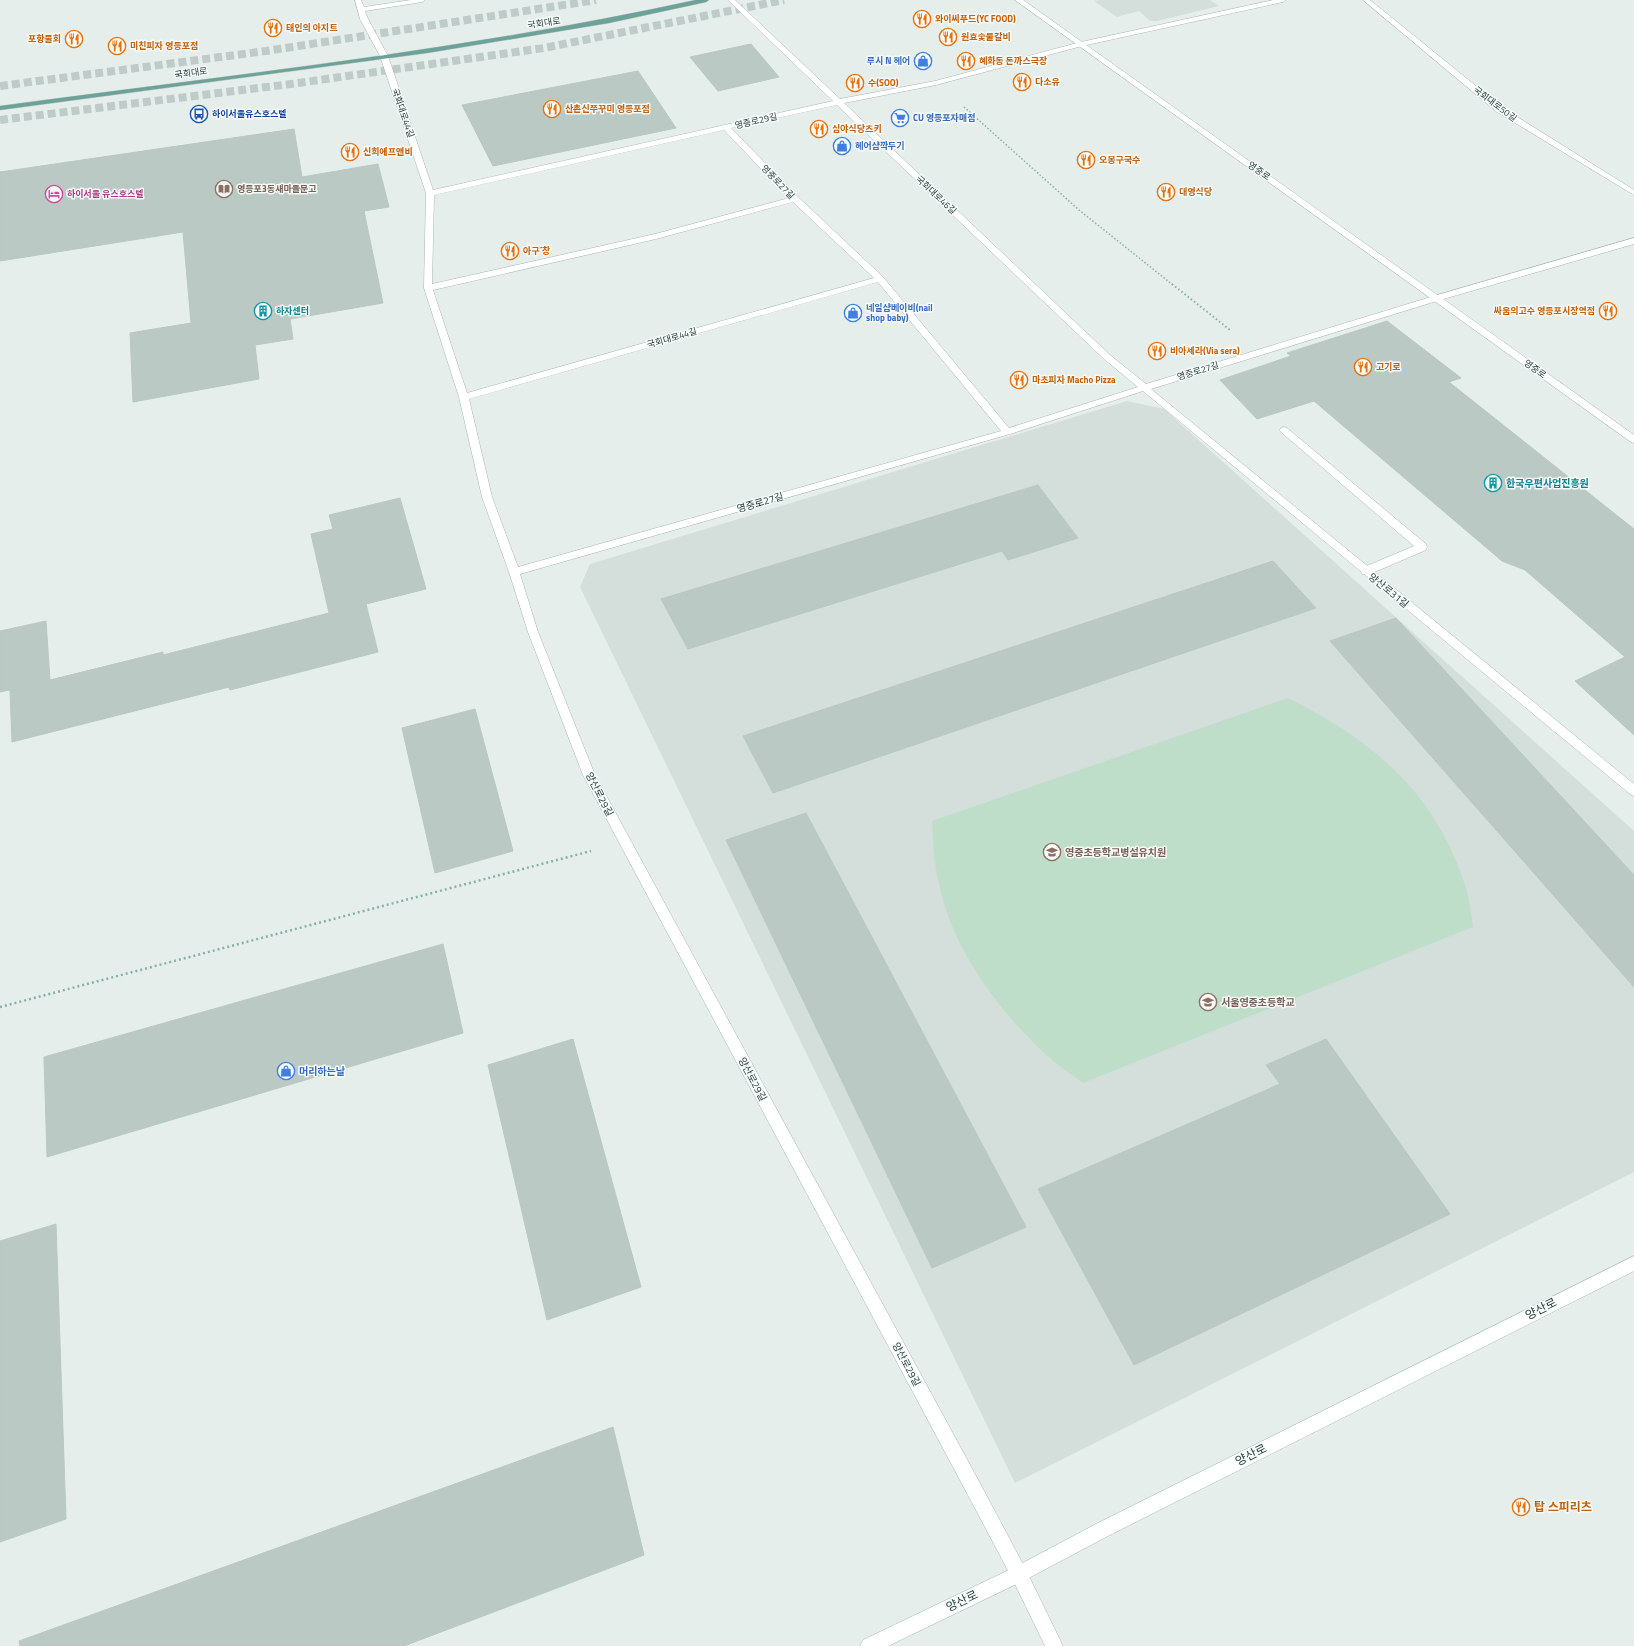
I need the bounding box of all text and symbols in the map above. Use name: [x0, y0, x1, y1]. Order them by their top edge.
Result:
restaurant icon: 와이씨푸드(YC FOOD): [912, 9, 932, 29]
place label: 와이씨푸드(YC FOOD): [935, 12, 1016, 25]
street label: 국회대로: [527, 13, 561, 32]
restaurant icon: 태인의 아지트: [263, 18, 283, 38]
place label: 태인의 아지트: [286, 21, 338, 34]
restaurant icon: 원효숯불갈비: [938, 27, 958, 47]
restaurant icon: 포항물회: [64, 29, 84, 49]
place label: 원효숯불갈비: [961, 30, 1011, 43]
place label: 포항물회: [28, 32, 61, 45]
restaurant icon: 미친피자 영등포점: [107, 36, 127, 56]
place label: 미친피자 영등포점: [130, 39, 198, 52]
shop icon: 루시 N 헤어: [913, 51, 933, 71]
restaurant icon: 혜화동 돈까스극장: [956, 51, 976, 71]
place label: 루시 N 헤어: [867, 54, 910, 67]
place label: 혜화동 돈까스극장: [979, 54, 1047, 67]
street label: 국회대로: [174, 64, 208, 81]
restaurant icon: 다소유: [1012, 72, 1032, 92]
restaurant icon: 수(SOO): [845, 73, 865, 93]
place label: 다소유: [1035, 75, 1060, 88]
place label: 수(SOO): [868, 76, 899, 89]
street label: 국회대로50길: [1471, 83, 1520, 124]
street label: 국회대로44길: [389, 86, 418, 139]
restaurant icon: 산촌신쭈꾸미 영등포점: [542, 99, 562, 119]
place label: 산촌신쭈꾸미 영등포점: [565, 102, 650, 115]
bus stop icon: 하이서울유스호스텔: [189, 104, 209, 124]
place label: 하이서울유스호스텔: [212, 107, 287, 120]
supermarket icon: CU 영등포자매점: [890, 108, 910, 128]
street label: 영중로29길: [733, 109, 778, 132]
place label: CU 영등포자매점: [913, 111, 975, 124]
restaurant icon: 심야식당츠키: [809, 119, 829, 139]
place label: 심야식당츠키: [832, 122, 882, 135]
shop icon: 헤어샵깍두기: [832, 136, 852, 156]
place label: 헤어샵깍두기: [855, 139, 905, 152]
restaurant icon: 신희에프앤비: [340, 142, 360, 162]
place label: 신희에프앤비: [363, 145, 413, 158]
restaurant icon: 오봉구국수: [1076, 150, 1096, 170]
place label: 오봉구국수: [1099, 153, 1140, 166]
street label: 영중로: [1245, 158, 1273, 183]
street label: 영중로27길: [759, 162, 798, 202]
street label: 국회대로46길: [913, 172, 960, 217]
library icon: 영등포3동새마을문고: [214, 179, 234, 199]
place label: 영등포3동새마을문고: [237, 182, 317, 195]
restaurant icon: 대영식당: [1156, 182, 1176, 202]
hotel icon: 하이서울 유스호스텔: [44, 184, 64, 204]
place label: 대영식당: [1179, 185, 1213, 198]
place label: 하이서울 유스호스텔: [67, 187, 144, 200]
restaurant icon: 아구´창: [500, 241, 520, 261]
place label: 아구´창: [523, 244, 550, 257]
building icon: 하자센터: [253, 301, 273, 321]
place label: 네일샵베이비(nail shop baby): [866, 301, 933, 324]
restaurant icon: 싸움의고수 영등포시장역점: [1598, 301, 1618, 321]
shop icon: 네일샵베이비(nail shop baby): [843, 303, 863, 323]
place label: 하자센터: [276, 304, 309, 317]
place label: 싸움의고수 영등포시장역점: [1493, 304, 1595, 317]
street label: 국회대로44길: [645, 324, 698, 351]
restaurant icon: 비아세라(Via sera): [1147, 341, 1167, 361]
place label: 비아세라(Via sera): [1170, 344, 1240, 357]
street label: 영중로: [1521, 356, 1549, 381]
restaurant icon: 고기로: [1353, 357, 1373, 377]
street label: 영중로27길: [1175, 358, 1220, 383]
place label: 고기로: [1376, 360, 1401, 373]
restaurant icon: 마초피자 Macho Pizza: [1009, 370, 1029, 390]
place label: 마초피자 Macho Pizza: [1032, 373, 1116, 386]
building icon: 한국우편사업진흥원: [1483, 473, 1503, 493]
place label: 한국우편사업진흥원: [1506, 476, 1589, 491]
street label: 영중로27길: [735, 489, 785, 516]
street label: 양산로31길: [1365, 569, 1412, 611]
street label: 양산로29길: [582, 769, 617, 819]
school or university icon: 영중초등학교병설유치원: [1042, 842, 1062, 862]
place label: 영중초등학교병설유치원: [1065, 845, 1166, 860]
school or university icon: 서울영중초등학교: [1198, 992, 1218, 1012]
place label: 서울영중초등학교: [1221, 995, 1295, 1010]
street label: 양산로29길: [735, 1055, 770, 1104]
shop icon: 머리하는날: [276, 1061, 296, 1081]
place label: 머리하는날: [299, 1064, 345, 1079]
street label: 양산로: [1522, 1293, 1560, 1325]
street label: 양산로29길: [889, 1340, 924, 1389]
street label: 양산로: [1232, 1439, 1270, 1471]
restaurant icon: 탑 스피리츠: [1511, 1497, 1531, 1517]
place label: 탑 스피리츠: [1534, 1497, 1592, 1516]
street label: 양산로: [943, 1585, 981, 1616]

